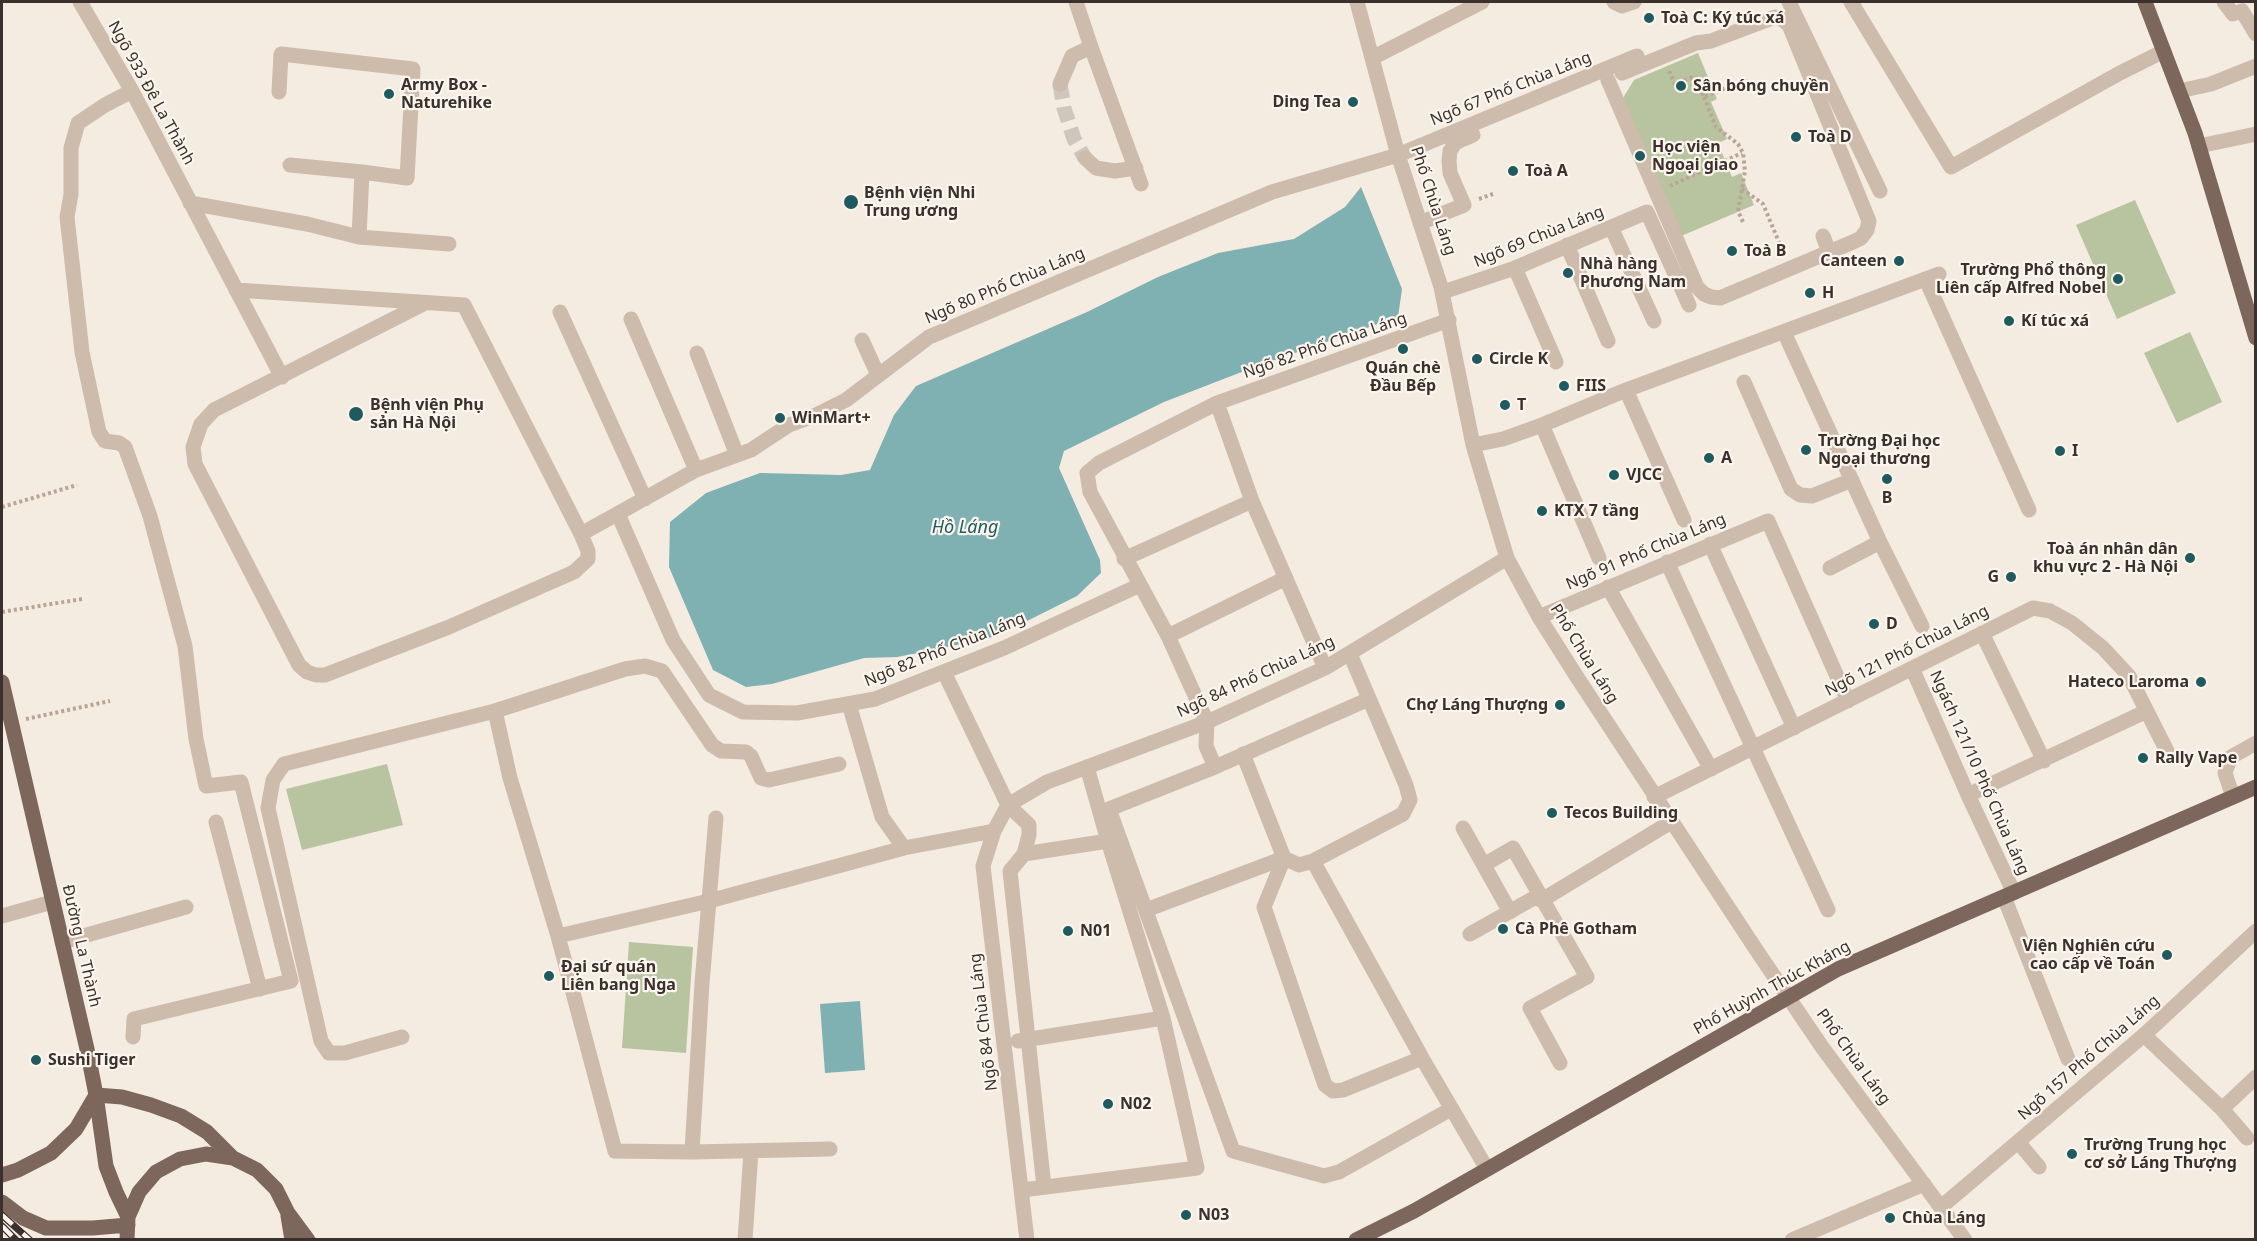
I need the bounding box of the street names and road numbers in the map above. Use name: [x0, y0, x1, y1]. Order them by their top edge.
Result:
street label: Ngõ 933 Đê La Thành: [103, 18, 199, 168]
street label: Ngõ 67 Phố Chùa Láng: [1428, 48, 1594, 130]
street label: Phố Chùa Láng: [1406, 144, 1460, 258]
street label: Ngõ 69 Chùa Láng: [1471, 202, 1607, 272]
street label: Ngõ 80 Phố Chùa Láng: [922, 244, 1088, 328]
street label: Ngõ 82 Phố Chùa Láng: [1241, 309, 1409, 383]
street label: Ngõ 91 Phố Chùa Láng: [1563, 510, 1729, 594]
street label: Phố Chùa Láng: [1546, 601, 1622, 707]
street label: Ngõ 121 Phố Chùa Láng: [1822, 601, 1992, 701]
street label: Ngõ 82 Phố Chùa Láng: [862, 609, 1028, 691]
street label: Ngõ 84 Phố Chùa Láng: [1174, 632, 1338, 722]
street label: Ngách 121/10 Phố Chùa Láng: [1925, 668, 2033, 878]
street label: Đường La Thành: [58, 883, 104, 1009]
street label: Phố Huỳnh Thúc Kháng: [1690, 937, 1854, 1039]
street label: Ngõ 84 Chùa Láng: [966, 952, 1002, 1092]
street label: Ngõ 157 Phố Chùa Láng: [2014, 991, 2164, 1125]
street label: Phố Chùa Láng: [1812, 1005, 1894, 1109]

